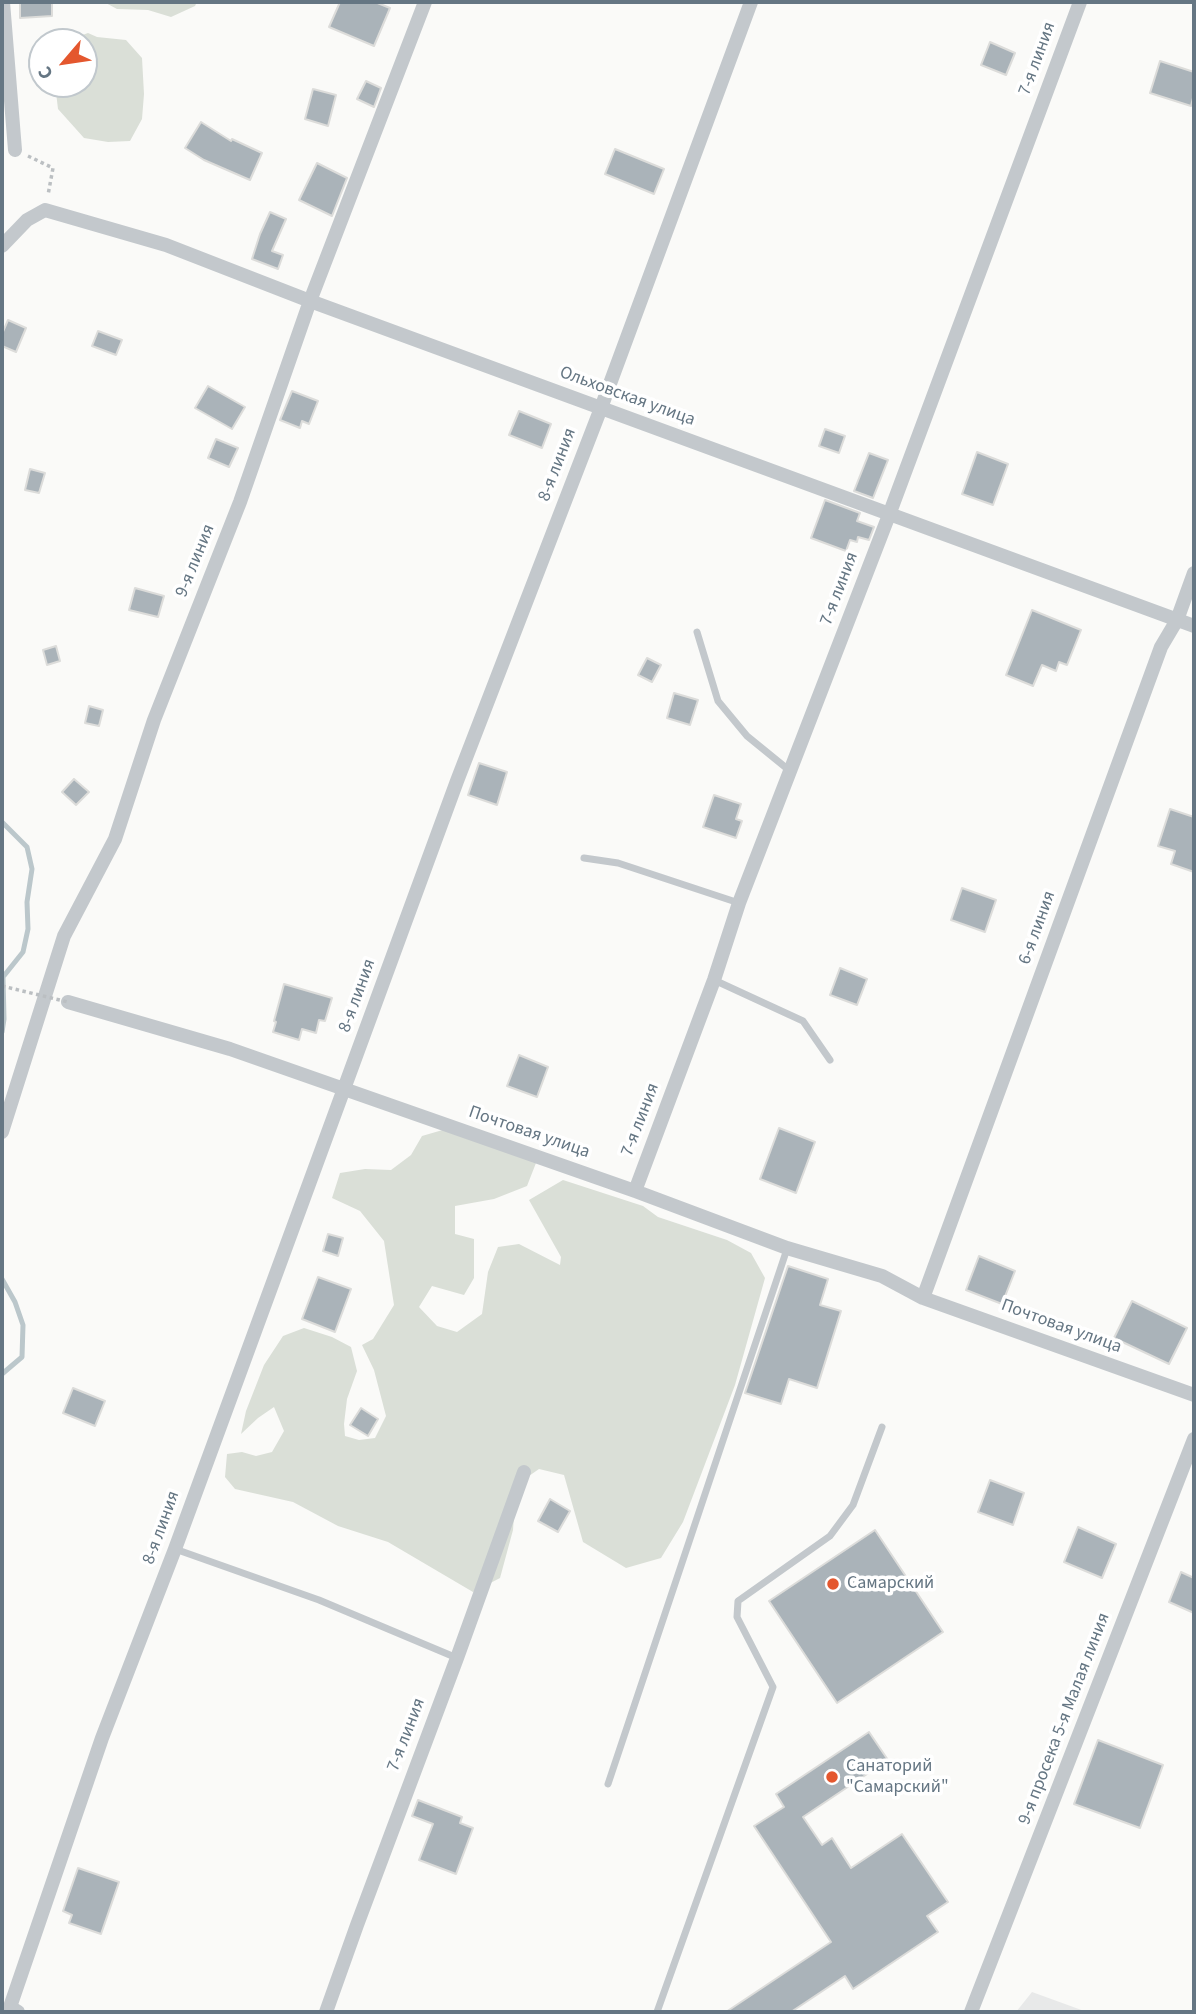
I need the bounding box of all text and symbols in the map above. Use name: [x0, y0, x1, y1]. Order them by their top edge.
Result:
street label: 7-я линия: [1015, 19, 1061, 99]
north arrow: [28, 28, 98, 98]
text: С: [31, 61, 60, 84]
street label: Ольховская улица: [556, 362, 698, 432]
street label: 8-я линия: [534, 425, 582, 505]
street label: 9-я линия: [172, 521, 220, 601]
street label: 7-я линия: [816, 549, 864, 629]
street label: 6-я линия: [1015, 888, 1061, 968]
street label: 8-я линия: [335, 956, 381, 1036]
street label: 7-я линия: [617, 1080, 665, 1160]
street label: Почтовая улица: [466, 1102, 592, 1164]
street label: Почтовая улица: [998, 1295, 1124, 1359]
street label: 8-я линия: [139, 1488, 185, 1568]
place label: Самарский: [847, 1573, 934, 1595]
marker: Самарский: [825, 1576, 841, 1592]
street label: 9-я просека 5-я Малая линия: [1015, 1610, 1115, 1828]
street label: 7-я линия: [383, 1695, 431, 1775]
place label: Санаторий "Самарский": [846, 1756, 949, 1798]
marker: Санаторий "Самарский": [824, 1769, 840, 1785]

